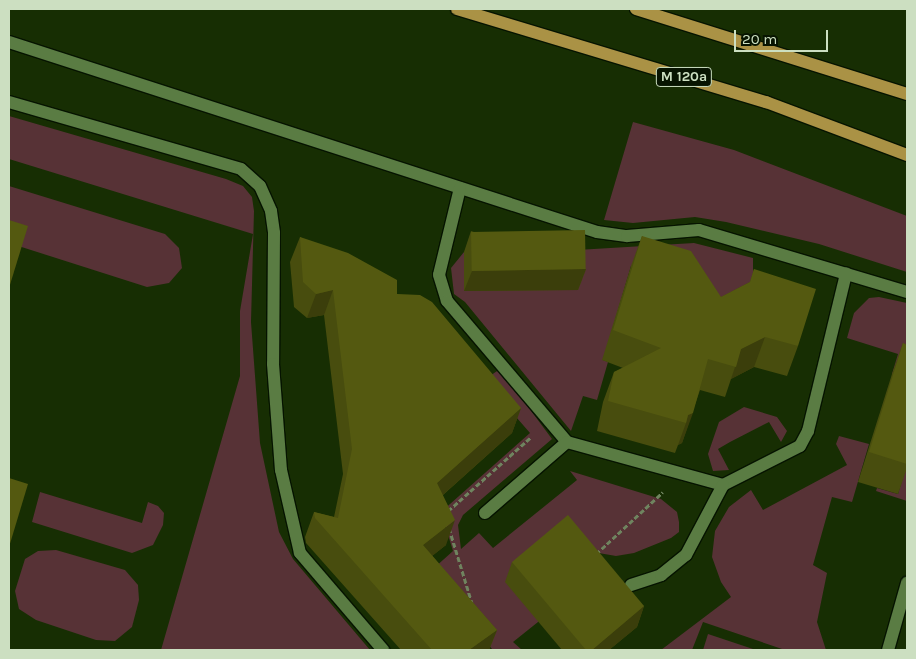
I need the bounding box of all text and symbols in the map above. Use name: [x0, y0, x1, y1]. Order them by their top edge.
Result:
scale bar: [736, 20, 830, 52]
text: 20 m: [742, 30, 777, 48]
road number: M 120a: [655, 66, 713, 88]

